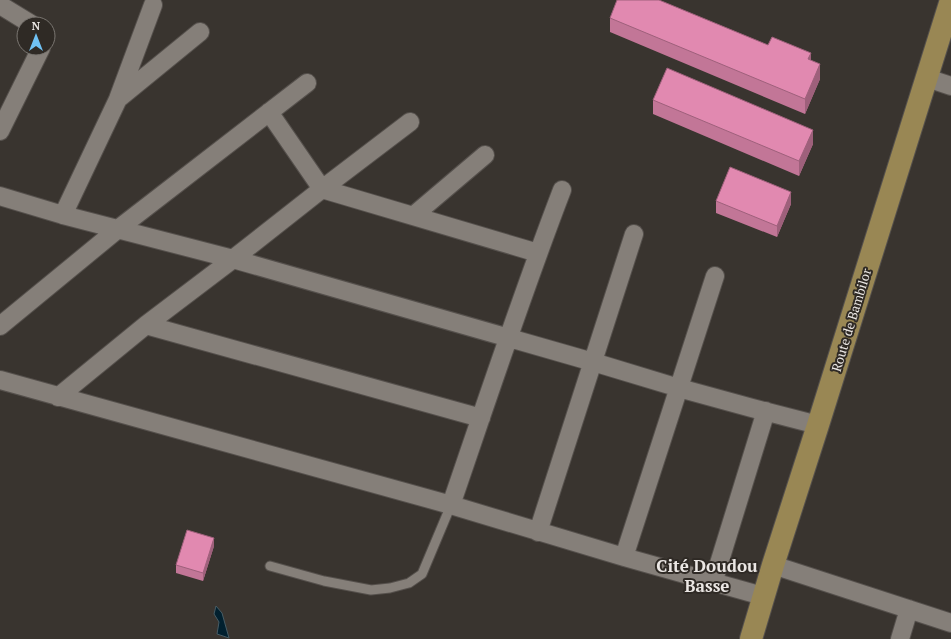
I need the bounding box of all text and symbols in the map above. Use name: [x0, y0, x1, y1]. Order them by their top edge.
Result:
north arrow: [16, 16, 56, 56]
text: N: [32, 19, 41, 33]
street label: Route de Bambilor: [827, 266, 875, 374]
district label: Cité Doudou Basse: [656, 554, 758, 597]

